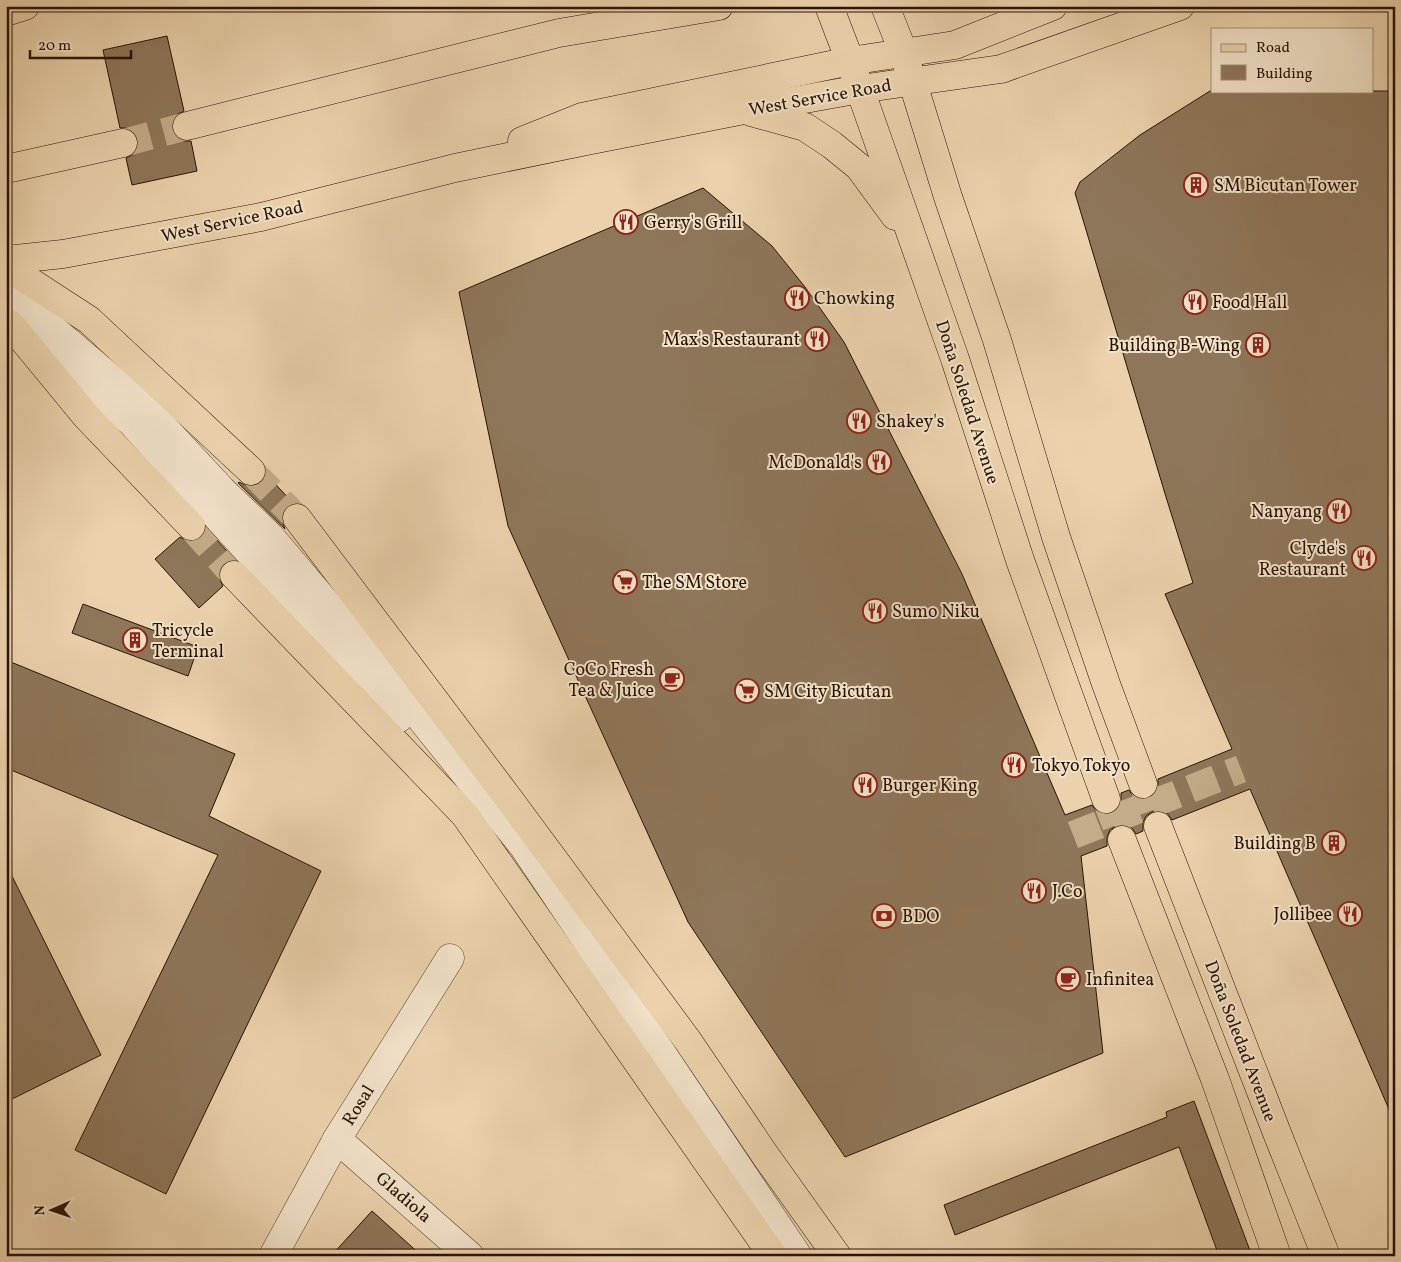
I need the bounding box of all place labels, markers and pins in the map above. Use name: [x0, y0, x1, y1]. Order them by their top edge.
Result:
building icon: SM Bicutan Tower: [1183, 172, 1209, 198]
place label: SM Bicutan Tower: [1214, 174, 1357, 199]
restaurant icon: Gerry's Grill: [613, 209, 639, 235]
place label: Gerry's Grill: [644, 211, 742, 236]
restaurant icon: Chowking: [784, 285, 810, 311]
place label: Chowking: [814, 287, 895, 312]
restaurant icon: Food Hall: [1182, 289, 1208, 315]
place label: Food Hall: [1212, 291, 1287, 316]
restaurant icon: Max's Restaurant: [804, 326, 830, 352]
place label: Max's Restaurant: [663, 328, 800, 353]
building icon: Building B-Wing: [1245, 332, 1271, 358]
place label: Building B-Wing: [1108, 334, 1240, 359]
restaurant icon: Shakey's: [846, 408, 872, 434]
place label: Shakey's: [876, 410, 945, 435]
restaurant icon: McDonald's: [866, 449, 892, 475]
place label: McDonald's: [768, 451, 862, 476]
restaurant icon: Nanyang: [1326, 498, 1352, 524]
place label: Nanyang: [1251, 500, 1322, 525]
place label: Clyde's Restaurant: [1259, 537, 1346, 583]
restaurant icon: Clyde's Restaurant: [1351, 545, 1377, 571]
supermarket icon: The SM Store: [612, 569, 638, 595]
place label: The SM Store: [642, 571, 747, 596]
restaurant icon: Sumo Niku: [862, 598, 888, 624]
place label: Sumo Niku: [892, 600, 980, 625]
place label: Tricycle Terminal: [152, 619, 224, 665]
building icon: Tricycle Terminal: [122, 627, 148, 653]
place label: CoCo Fresh Tea & Juice: [564, 658, 654, 704]
cafe icon: CoCo Fresh Tea & Juice: [659, 666, 685, 692]
supermarket icon: SM City Bicutan: [734, 678, 760, 704]
place label: SM City Bicutan: [764, 680, 892, 705]
restaurant icon: Tokyo Tokyo: [1001, 752, 1027, 778]
place label: Tokyo Tokyo: [1032, 754, 1130, 779]
restaurant icon: Burger King: [852, 772, 878, 798]
place label: Burger King: [882, 774, 977, 799]
building icon: Building B: [1321, 830, 1347, 856]
place label: Building B: [1234, 832, 1316, 857]
restaurant icon: J.Co: [1021, 878, 1047, 904]
place label: J.Co: [1052, 880, 1083, 905]
restaurant icon: Jollibee: [1337, 901, 1363, 927]
bank icon: BDO: [871, 903, 897, 929]
place label: Jollibee: [1274, 903, 1332, 928]
place label: BDO: [902, 905, 940, 930]
cafe icon: Infinitea: [1055, 966, 1081, 992]
place label: Infinitea: [1086, 968, 1154, 993]

